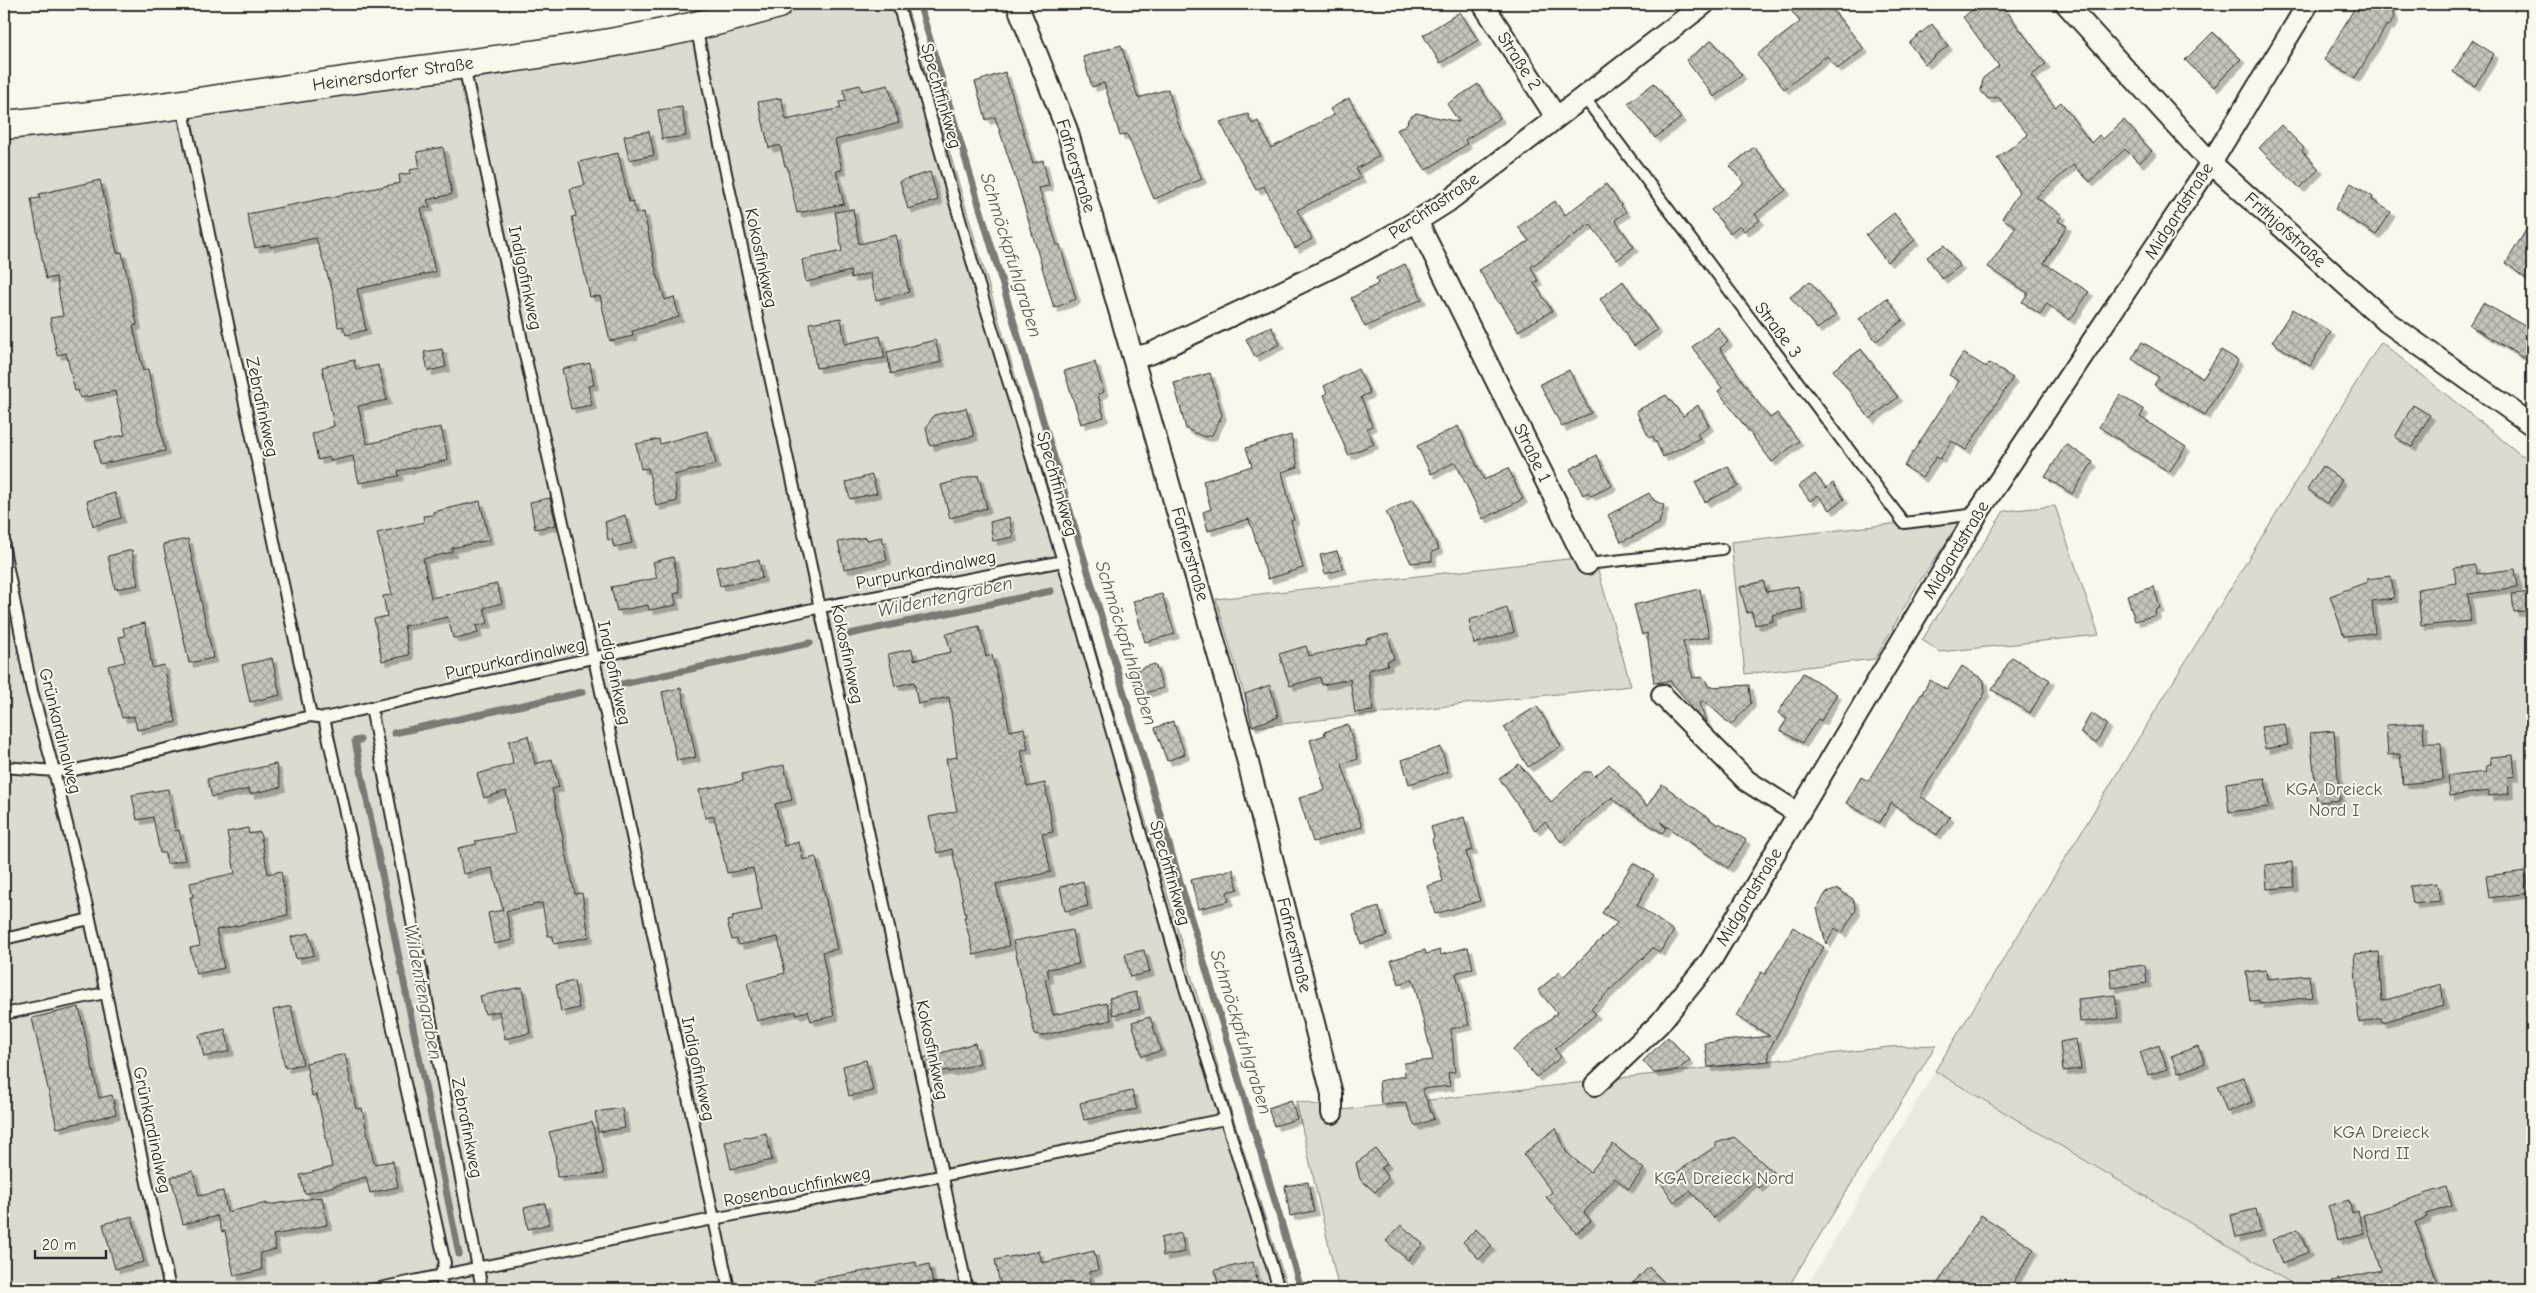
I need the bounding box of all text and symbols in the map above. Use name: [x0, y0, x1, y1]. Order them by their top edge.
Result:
street label: Straße 2: [1492, 28, 1546, 94]
street label: Spechtfinkweg: [916, 41, 966, 151]
street label: Heinersdorfer Straße: [311, 52, 475, 96]
street label: Fafnerstraße: [1052, 117, 1100, 215]
street label: Midgardstraße: [2140, 159, 2218, 263]
street label: Perchtastraße: [1385, 168, 1483, 244]
water label: Schmöckpfuhlgraben: [975, 170, 1047, 340]
street label: Frithjofstraße: [2240, 188, 2330, 272]
street label: Kokosfinkweg: [740, 206, 782, 310]
street label: Indigofinkweg: [504, 224, 546, 332]
street label: Straße 3: [1750, 298, 1806, 362]
street label: Zebrafinkweg: [241, 355, 283, 459]
street label: Straße 1: [1509, 420, 1555, 486]
street label: Spechtfinkweg: [1032, 429, 1082, 539]
street label: Midgardstraße: [1918, 497, 1994, 603]
street label: Fafnerstraße: [1167, 504, 1213, 604]
street label: Purpurkardinalweg: [854, 546, 998, 594]
water label: Schmöckpfuhlgraben: [1090, 558, 1162, 728]
water label: Wildentengraben: [875, 572, 1015, 622]
street label: Kokosfinkweg: [826, 602, 868, 706]
street label: Indigofinkweg: [593, 619, 635, 727]
street label: Purpurkardinalweg: [443, 634, 587, 684]
street label: Grünkardinalweg: [34, 666, 86, 796]
park label: KGA Dreieck Nord I: [2286, 779, 2382, 821]
street label: Spechtfinkweg: [1145, 818, 1195, 928]
street label: Midgardstraße: [1711, 844, 1787, 950]
street label: Fafnerstraße: [1272, 895, 1316, 995]
water label: Wildentengraben: [399, 922, 447, 1062]
water label: Schmöckpfuhlgraben: [1205, 947, 1277, 1117]
street label: Kokosfinkweg: [911, 998, 953, 1102]
street label: Indigofinkweg: [677, 1015, 719, 1123]
street label: Grünkardinalweg: [128, 1065, 176, 1195]
street label: Zebrafinkweg: [447, 1076, 487, 1180]
park label: KGA Dreieck Nord II: [2333, 1122, 2429, 1164]
street label: Rosenbauchfinkweg: [722, 1162, 872, 1212]
park label: KGA Dreieck Nord: [1654, 1168, 1794, 1189]
scale bar: [35, 1228, 106, 1260]
text: 20 m: [42, 1236, 76, 1254]

